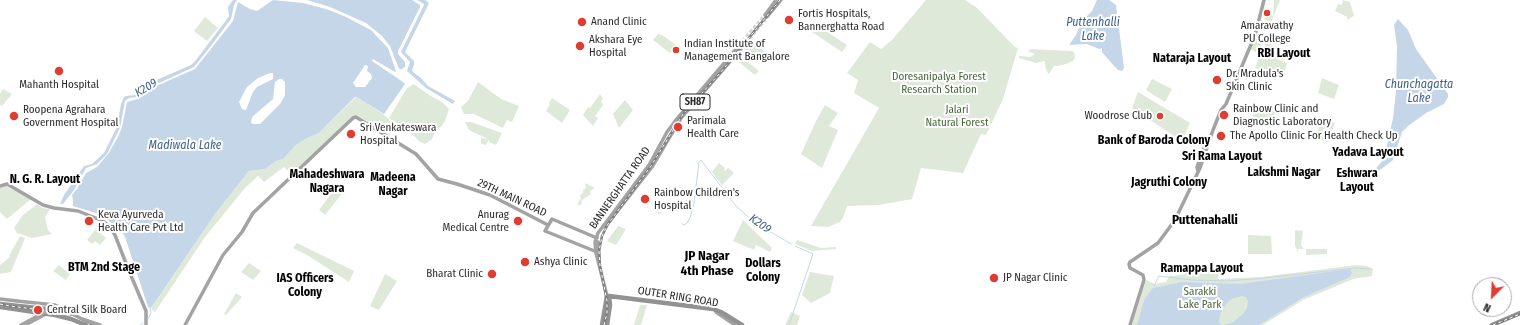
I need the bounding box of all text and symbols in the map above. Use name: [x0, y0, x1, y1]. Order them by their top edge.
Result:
place label: Fortis Hospitals, Bannerghatta Road: [798, 7, 884, 33]
marker: Amaravathy PU College: [1262, 8, 1272, 18]
marker: Fortis Hospitals, Bannerghatta Road: [783, 14, 795, 26]
place label: Anand Clinic: [591, 15, 647, 29]
marker: Anand Clinic: [576, 16, 588, 28]
water label: Puttenhalli Lake: [1066, 16, 1120, 44]
place label: Amaravathy PU College: [1241, 19, 1293, 45]
place label: Akshara Eye Hospital: [589, 33, 642, 59]
place label: Indian Institute of Management Bangalore: [684, 37, 790, 63]
marker: Akshara Eye Hospital: [574, 40, 586, 52]
marker: Indian Institute of Management Bangalore: [671, 45, 681, 55]
district label: RBI Layout: [1258, 47, 1310, 61]
district label: Nataraja Layout: [1153, 52, 1231, 66]
marker: Mahanth Hospital: [53, 65, 65, 77]
place label: Dr. Mradula's Skin Clinic: [1226, 67, 1284, 93]
park label: Doresanipalya Forest Research Station: [892, 70, 986, 96]
marker: Dr. Mradula's Skin Clinic: [1211, 74, 1223, 86]
water label: K209: [132, 76, 160, 100]
place label: Mahanth Hospital: [19, 78, 99, 92]
water label: Chunchagatta Lake: [1385, 78, 1453, 106]
road number: SH87: [680, 94, 710, 110]
place label: Rainbow Clinic and Diagnostic Laboratory: [1233, 102, 1331, 128]
place label: Roopena Agrahara Government Hospital: [23, 103, 118, 129]
park label: Jalari Natural Forest: [925, 103, 989, 129]
place label: Woodrose Club: [1084, 109, 1152, 123]
marker: Rainbow Clinic and Diagnostic Laboratory: [1218, 109, 1230, 121]
marker: Roopena Agrahara Government Hospital: [8, 110, 20, 122]
marker: Woodrose Club: [1155, 111, 1165, 121]
place label: Parimala Health Care: [687, 114, 739, 140]
place label: Sri Venkateswara Hospital: [360, 121, 436, 147]
marker: Parimala Health Care: [672, 121, 684, 133]
marker: Sri Venkateswara Hospital: [345, 128, 357, 140]
place label: The Apollo Clinic For Health Check Up: [1230, 129, 1398, 143]
marker: The Apollo Clinic For Health Check Up: [1215, 130, 1227, 142]
district label: Bank of Baroda Colony: [1098, 134, 1210, 148]
water label: Madiwala Lake: [148, 139, 222, 153]
street label: BANNERGHATTA ROAD: [587, 144, 653, 232]
district label: Yadava Layout: [1332, 146, 1404, 160]
district label: Sri Rama Layout: [1182, 150, 1262, 164]
district label: Lakshmi Nagar: [1248, 166, 1320, 180]
district label: Eshwara Layout: [1336, 167, 1378, 195]
district label: Mahadeshwara Nagara: [289, 168, 365, 196]
district label: Madeena Nagar: [370, 171, 416, 199]
district label: N. G. R. Layout: [10, 173, 80, 187]
street label: 29TH MAIN ROAD: [475, 176, 549, 220]
district label: Jagruthi Colony: [1131, 176, 1207, 190]
place label: Rainbow Children's Hospital: [654, 186, 740, 212]
marker: Rainbow Children's Hospital: [639, 193, 651, 205]
place label: Keva Ayurveda Health Care Pvt Ltd: [98, 208, 183, 234]
place label: Anurag Medical Centre: [443, 208, 509, 234]
water label: K209: [746, 211, 774, 237]
district label: Puttenahalli: [1172, 212, 1238, 228]
marker: Keva Ayurveda Health Care Pvt Ltd: [83, 215, 95, 227]
marker: Anurag Medical Centre: [512, 215, 524, 227]
district label: JP Nagar 4th Phase: [680, 248, 734, 279]
place label: Ashya Clinic: [534, 255, 587, 269]
marker: Ashya Clinic: [519, 256, 531, 268]
district label: Dollars Colony: [745, 257, 781, 285]
district label: BTM 2nd Stage: [68, 261, 140, 275]
district label: Ramappa Layout: [1161, 262, 1243, 276]
place label: Bharat Clinic: [426, 267, 483, 281]
marker: Bharat Clinic: [486, 268, 498, 280]
place label: JP Nagar Clinic: [1003, 271, 1068, 285]
district label: IAS Officers Colony: [276, 272, 334, 300]
marker: JP Nagar Clinic: [988, 272, 1000, 284]
north arrow: [1472, 277, 1512, 317]
street label: OUTER RING ROAD: [637, 284, 719, 310]
park label: Sarakki Lake Park: [1179, 285, 1221, 311]
text: N: [1482, 300, 1493, 315]
place label: Central Silk Board: [47, 303, 127, 317]
marker: Central Silk Board: [32, 304, 44, 316]

